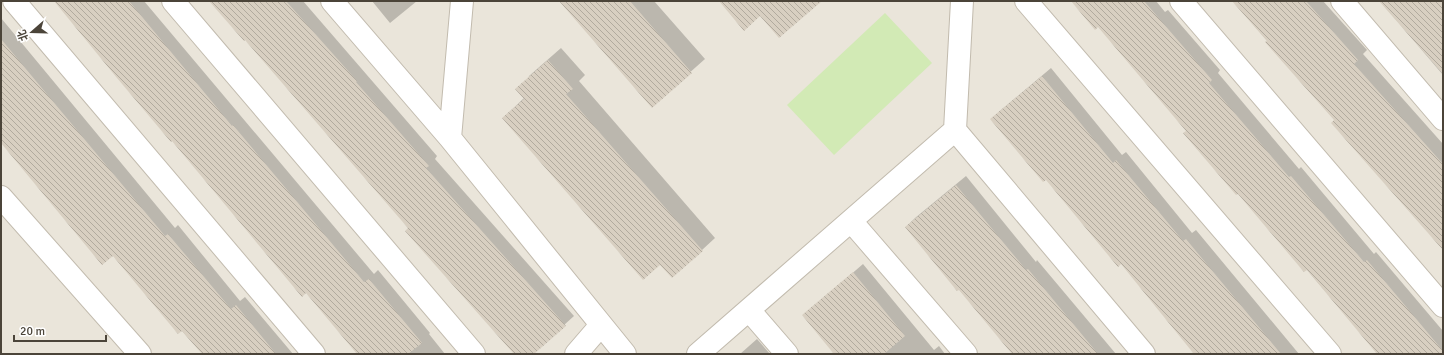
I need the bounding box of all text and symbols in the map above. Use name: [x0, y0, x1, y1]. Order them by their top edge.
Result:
north arrow: [12, 12, 52, 52]
text: 北: [15, 28, 31, 43]
scale bar: [14, 317, 106, 343]
text: 20 m: [20, 324, 45, 339]

